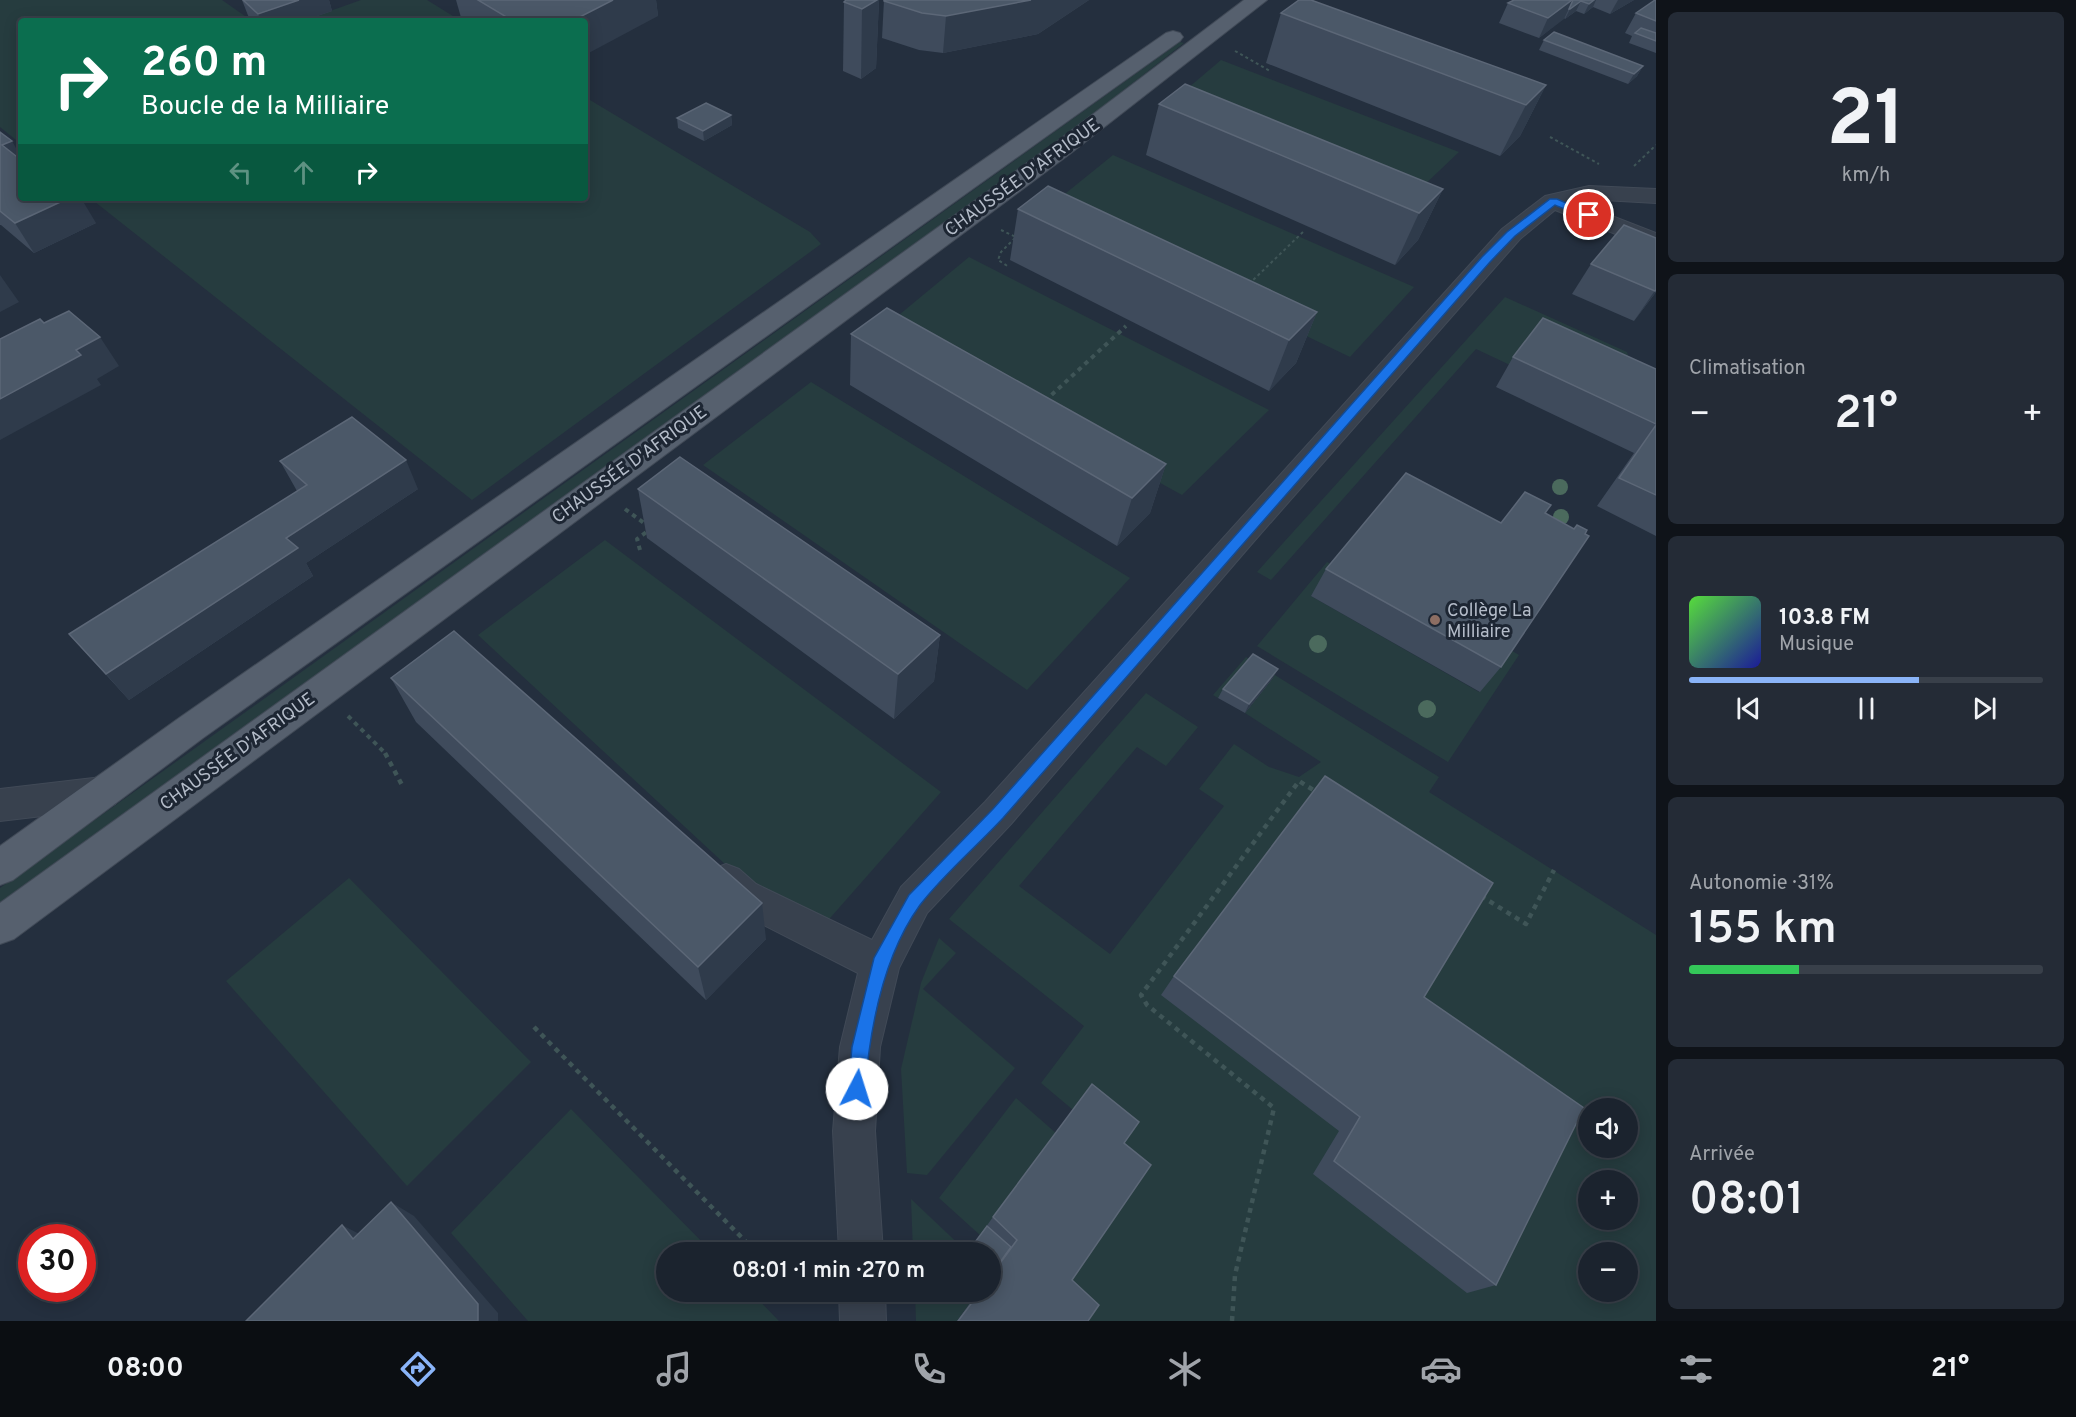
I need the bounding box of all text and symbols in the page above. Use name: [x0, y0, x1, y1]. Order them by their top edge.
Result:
text: 260 m: [141, 38, 267, 91]
icon: right: [42, 42, 120, 120]
text: 21: [1827, 74, 1905, 173]
text: Boucle de la Milliaire: [141, 90, 389, 124]
street label: CHAUSSÉE D'AFRIQUE: [940, 113, 1105, 242]
icon: left: [224, 156, 257, 189]
icon: ahead: [287, 156, 320, 189]
icon: right: [350, 156, 383, 189]
text: km/h: [1842, 163, 1890, 189]
pin: [1563, 189, 1614, 240]
icon: arrive: [1572, 198, 1605, 231]
text: Climatisation: [1689, 356, 1806, 382]
text: 21°: [1834, 387, 1898, 444]
text: −: [1689, 395, 1710, 437]
text: +: [2022, 395, 2043, 437]
street label: CHAUSSÉE D'AFRIQUE: [547, 400, 712, 529]
place label: Collège La Milliaire: [1447, 600, 1531, 644]
text: 103.8 FM: [1779, 605, 1870, 632]
marker: Collège La Milliaire: [1428, 613, 1442, 627]
text: Musique: [1779, 632, 1854, 658]
street label: CHAUSSÉE D'AFRIQUE: [155, 687, 320, 816]
icon: previous: [1732, 692, 1765, 725]
icon: pause: [1850, 692, 1883, 725]
icon: next: [1968, 692, 2001, 725]
text: Autonomie · 31%: [1689, 871, 1834, 897]
text: 155 km: [1689, 902, 1837, 959]
position arrow: [825, 1057, 889, 1121]
map controls: [1578, 1098, 1638, 1302]
button: sound: [1578, 1098, 1638, 1158]
text: Arrivée: [1689, 1142, 1755, 1168]
button: +: [1578, 1170, 1638, 1230]
text: 08:01: [1689, 1173, 1804, 1230]
speed limit sign: 30: [18, 1224, 96, 1302]
button: −: [1578, 1242, 1638, 1302]
text: 08:01 · 1 min · 270 m: [732, 1258, 925, 1285]
icon: directions: [397, 1348, 439, 1390]
icon: music: [653, 1348, 695, 1390]
icon: phone: [908, 1348, 950, 1390]
icon: climate: [1164, 1348, 1206, 1390]
icon: car: [1420, 1348, 1462, 1390]
icon: filters: [1675, 1348, 1717, 1390]
text: 08:00: [107, 1352, 184, 1386]
text: 21°: [1931, 1352, 1969, 1386]

